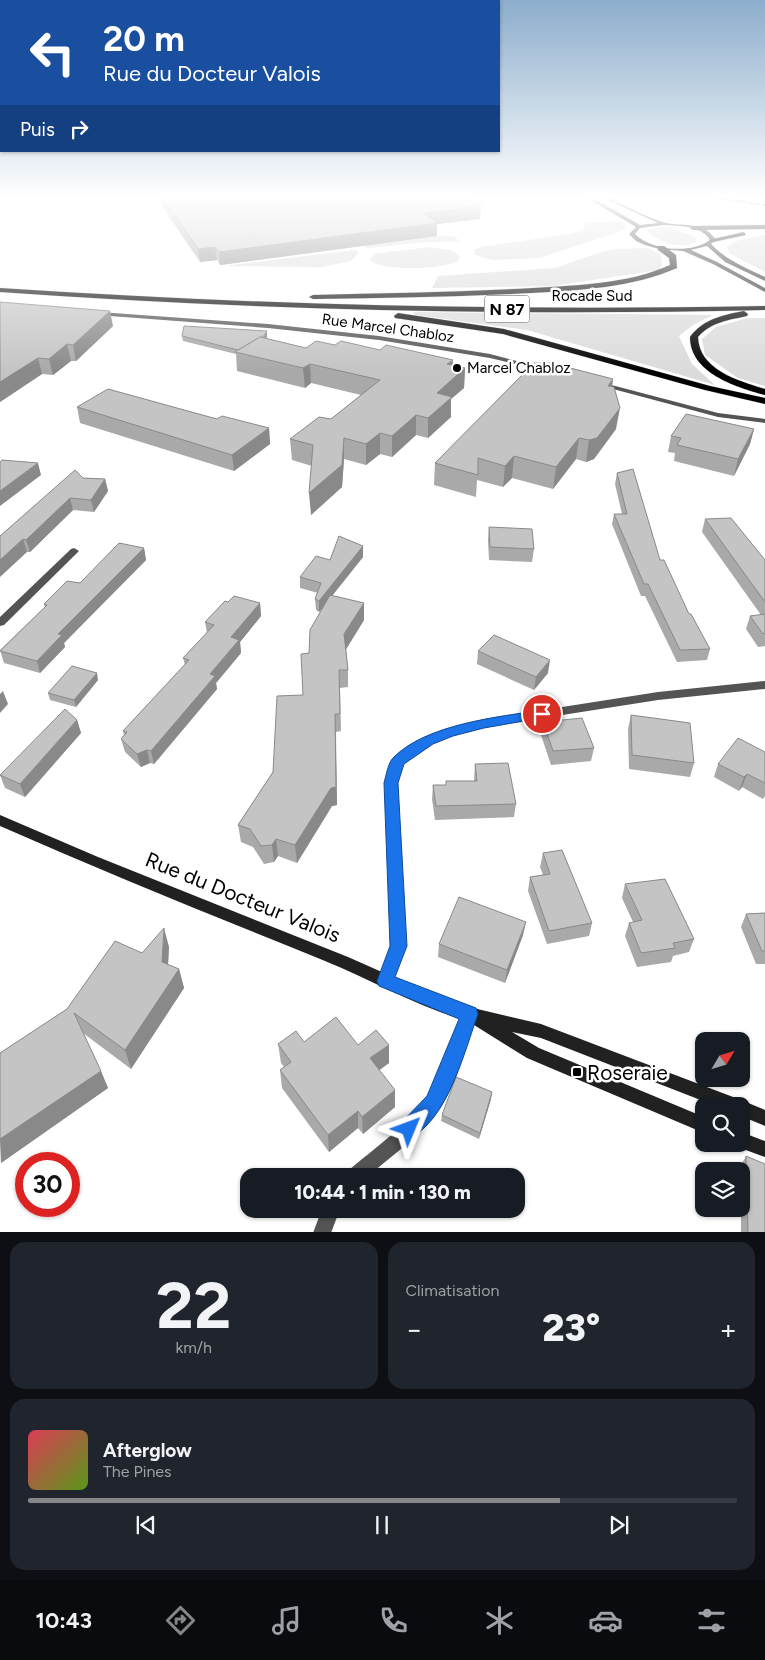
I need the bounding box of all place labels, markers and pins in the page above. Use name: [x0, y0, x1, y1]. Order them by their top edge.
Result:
place label: Marcel Chabloz: [467, 359, 571, 377]
marker: Marcel Chabloz: [451, 362, 463, 374]
pin: [521, 693, 563, 735]
place label: Roseraie: [587, 1060, 668, 1085]
marker: Roseraie: [571, 1066, 583, 1078]

